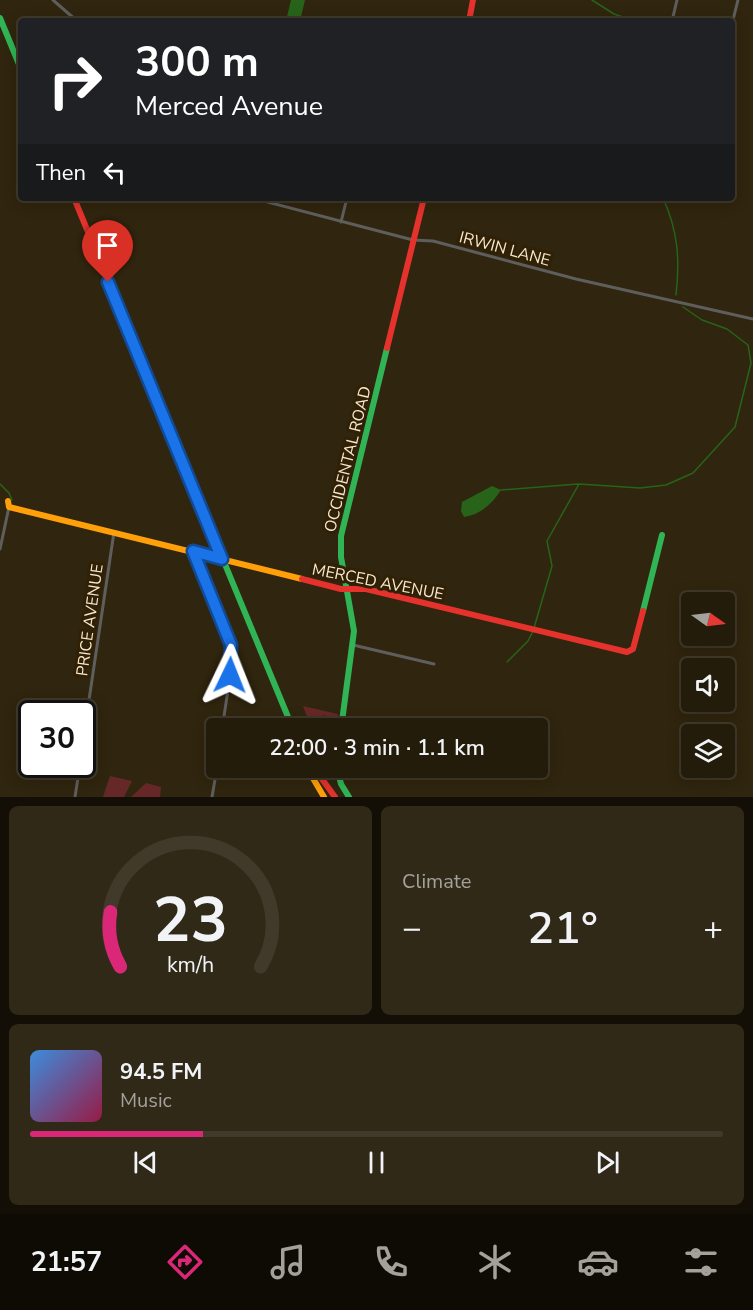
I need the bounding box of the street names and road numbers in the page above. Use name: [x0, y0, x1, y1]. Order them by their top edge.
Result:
street label: IRWIN LANE: [457, 226, 553, 272]
street label: OCCIDENTAL ROAD: [319, 384, 377, 535]
street label: MERCED AVENUE: [310, 558, 446, 606]
street label: PRICE AVENUE: [71, 563, 109, 678]

